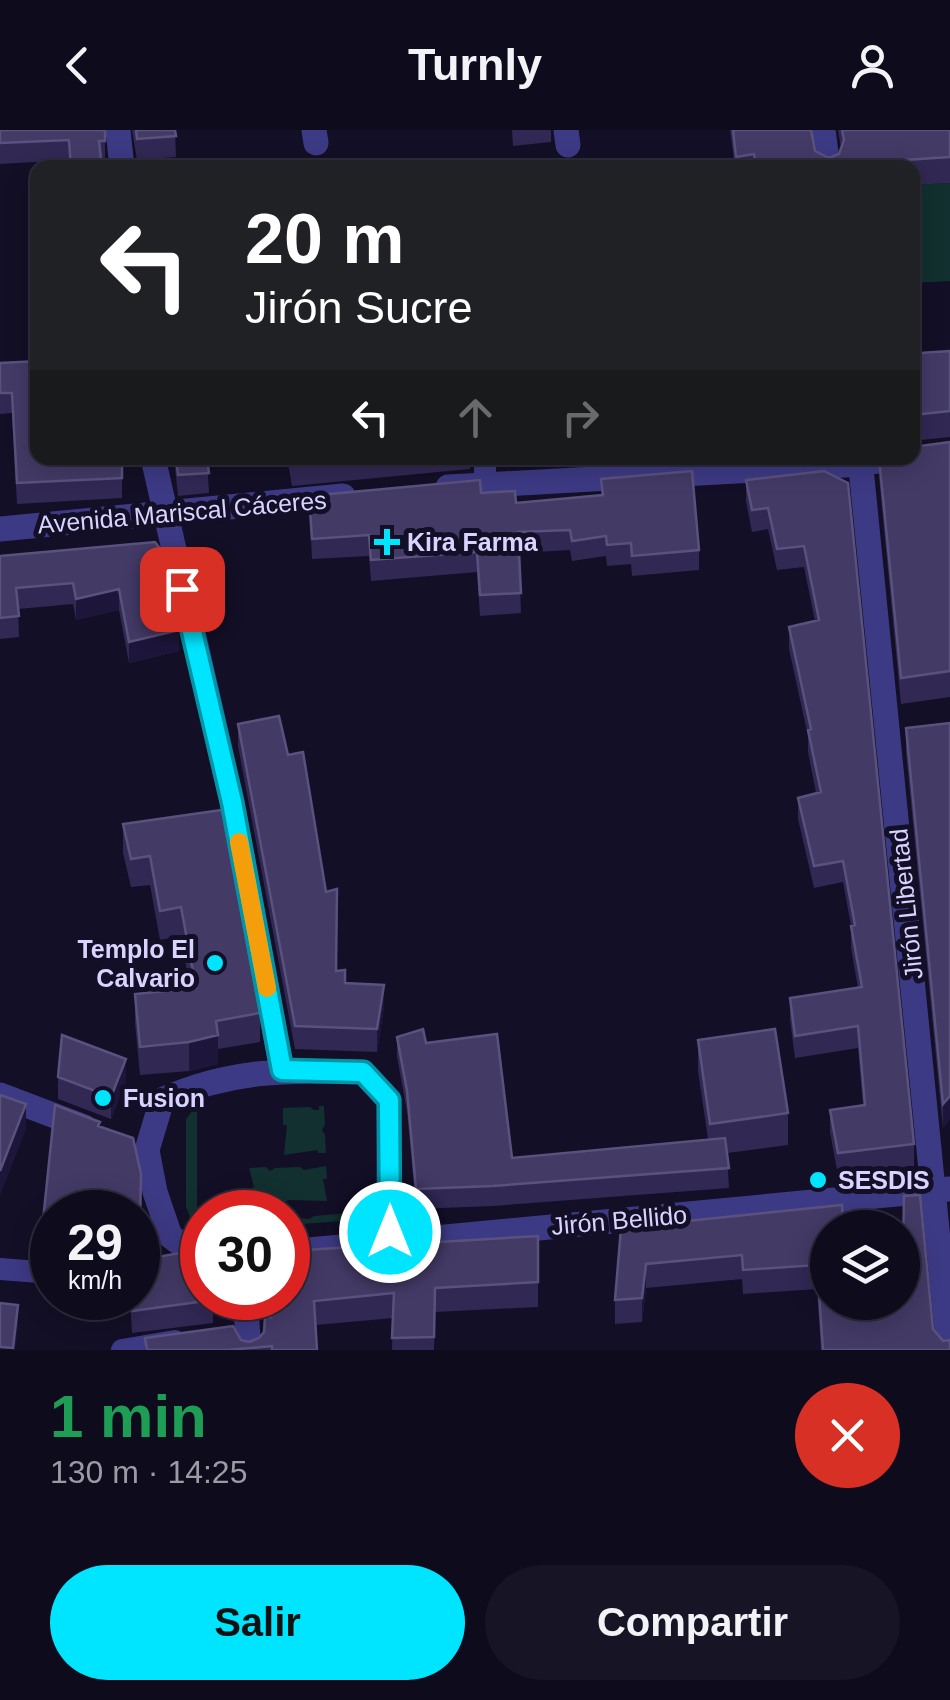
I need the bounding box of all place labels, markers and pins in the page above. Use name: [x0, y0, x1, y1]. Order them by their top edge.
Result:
place label: Kira Farma: [407, 528, 539, 556]
marker: Kira Farma: [376, 531, 398, 553]
pin: [140, 547, 225, 632]
place label: Templo El Calvario: [77, 935, 195, 992]
marker: Templo El Calvario: [204, 952, 226, 974]
place label: Fusion: [123, 1084, 205, 1112]
marker: Fusion: [92, 1087, 114, 1109]
place label: SESDIS: [838, 1166, 930, 1194]
marker: SESDIS: [807, 1169, 829, 1191]

